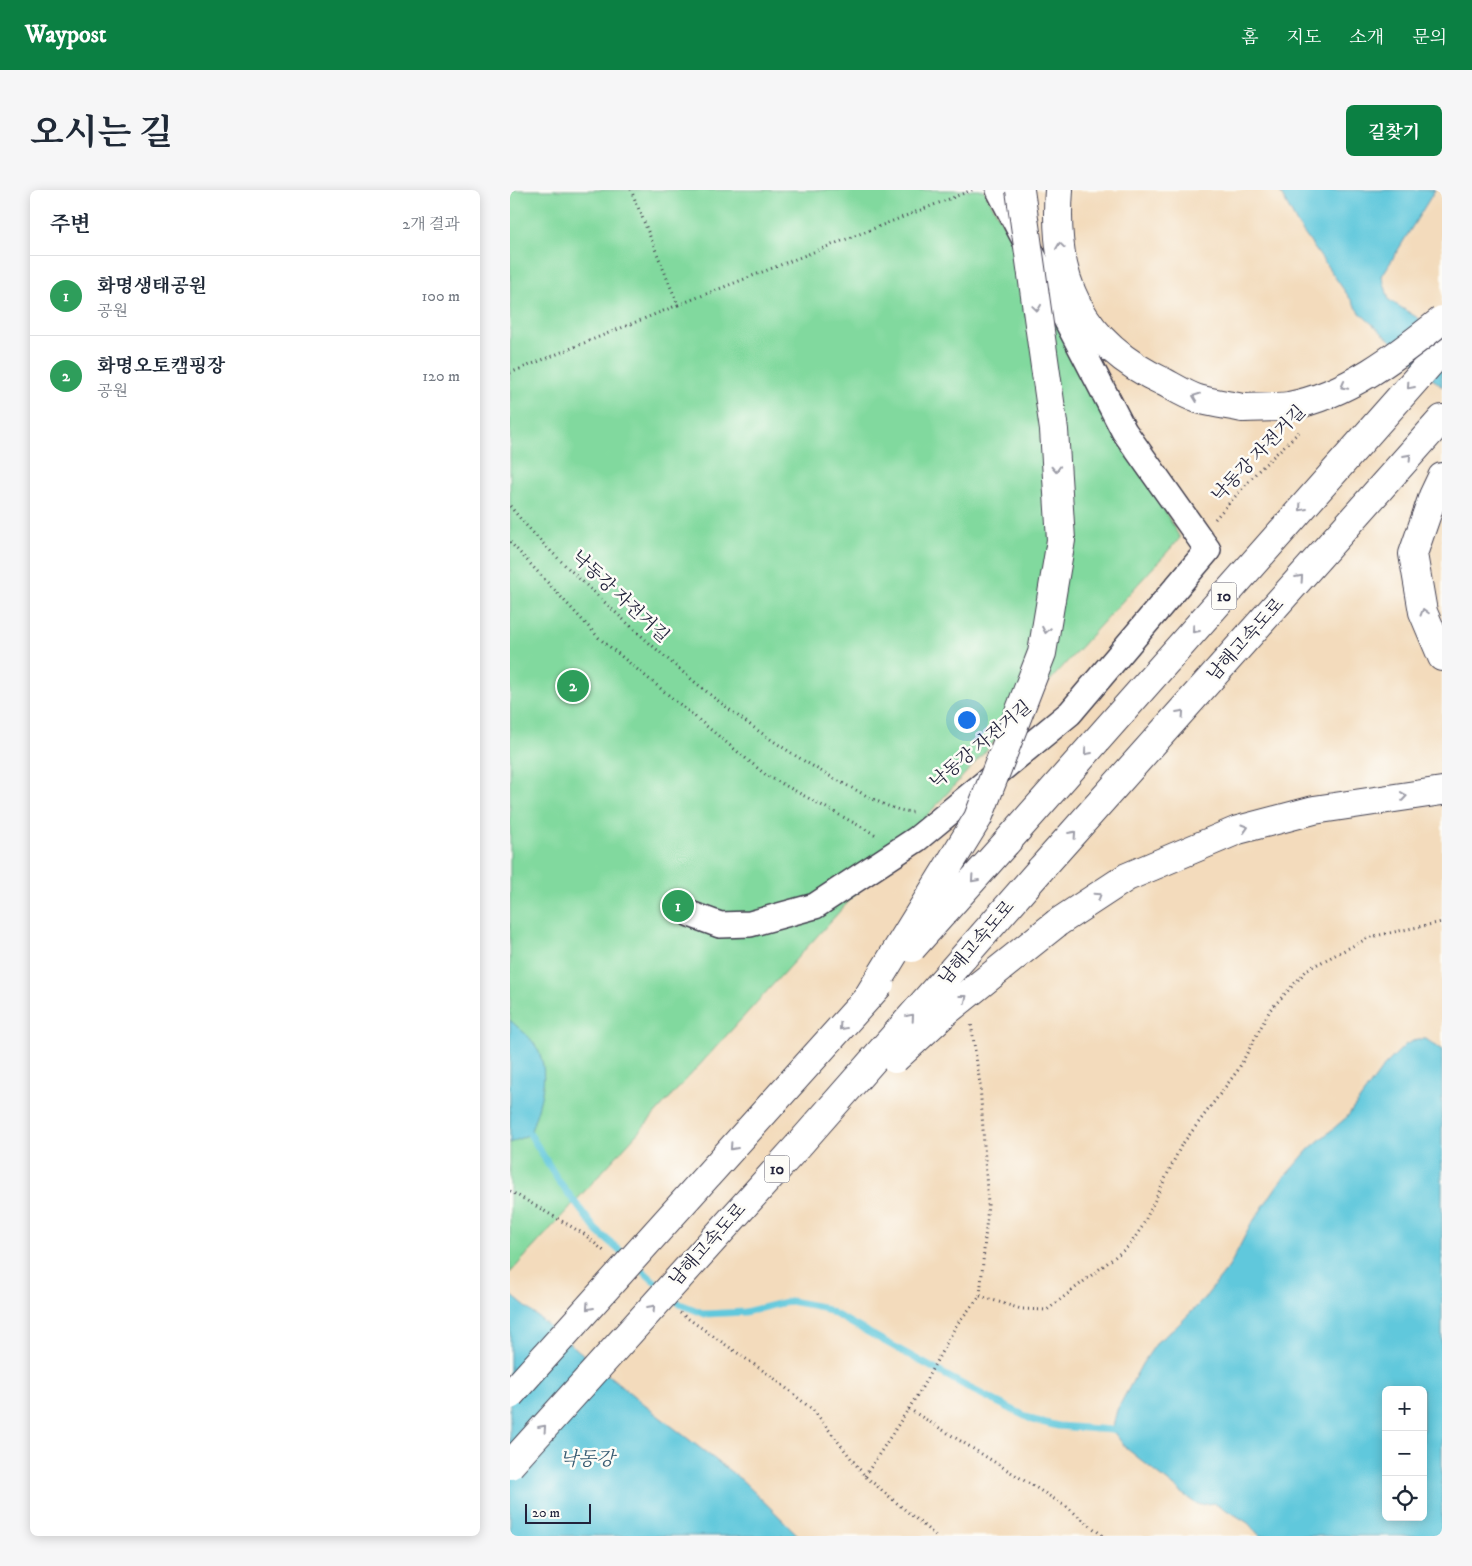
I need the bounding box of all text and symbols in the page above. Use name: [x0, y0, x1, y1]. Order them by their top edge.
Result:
text: Waypost: [25, 20, 106, 50]
text: 홈: [1241, 27, 1259, 49]
text: 지도: [1287, 27, 1321, 49]
text: 소개: [1349, 27, 1384, 49]
text: 문의: [1412, 27, 1447, 49]
button: 길찾기: [1346, 105, 1442, 156]
text: 오시는 길: [30, 112, 173, 156]
text: 주변: [50, 212, 91, 238]
text: 2개 결과: [402, 214, 460, 234]
one-way arrow: [1055, 242, 1065, 251]
text: 화명생태공원: [97, 275, 207, 298]
text: 1: [63, 286, 69, 306]
text: 100 m: [422, 286, 460, 306]
text: 공원: [97, 301, 128, 321]
one-way arrow: [1031, 303, 1041, 312]
text: 화명오토캠핑장: [97, 355, 225, 378]
text: 2: [62, 366, 70, 386]
text: 120 m: [422, 366, 460, 386]
one-way arrow: [1340, 380, 1349, 390]
text: 공원: [97, 381, 128, 401]
one-way arrow: [1407, 381, 1416, 390]
one-way arrow: [1192, 393, 1200, 403]
street label: 낙동강 자전거길: [1207, 401, 1311, 507]
one-way arrow: [1403, 453, 1412, 462]
one-way arrow: [1051, 465, 1062, 473]
one-way arrow: [1299, 502, 1308, 511]
street label: 낙동강 자전거길: [567, 546, 673, 648]
one-way arrow: [1295, 575, 1304, 584]
road number: 10: [1212, 582, 1236, 610]
street label: 남해고속도로: [1203, 594, 1289, 686]
one-way arrow: [1419, 607, 1430, 616]
one-way arrow: [1191, 624, 1200, 633]
one-way arrow: [1041, 625, 1051, 634]
pin: 2: [557, 667, 589, 705]
street label: 낙동강 자전거길: [926, 696, 1036, 794]
your location: [954, 707, 980, 733]
one-way arrow: [1175, 709, 1184, 718]
one-way arrow: [1084, 746, 1093, 755]
one-way arrow: [1400, 791, 1408, 802]
one-way arrow: [1240, 824, 1248, 834]
one-way arrow: [1067, 830, 1076, 839]
one-way arrow: [970, 874, 979, 883]
pin: 1: [662, 887, 694, 925]
one-way arrow: [1092, 893, 1101, 902]
street label: 남해고속도로: [934, 896, 1020, 990]
one-way arrow: [958, 996, 967, 1004]
one-way arrow: [906, 1014, 914, 1023]
one-way arrow: [839, 1021, 848, 1030]
one-way arrow: [730, 1142, 739, 1151]
road number: 10: [764, 1156, 790, 1182]
street label: 남해고속도로: [665, 1199, 751, 1291]
one-way arrow: [586, 1302, 595, 1311]
one-way arrow: [646, 1304, 655, 1313]
map controls: [1382, 1386, 1427, 1521]
button: +: [1382, 1386, 1427, 1431]
one-way arrow: [537, 1425, 546, 1434]
button: −: [1382, 1431, 1427, 1476]
water label: 낙동강: [559, 1448, 617, 1471]
button: locate: [1382, 1476, 1427, 1521]
scale bar: [525, 1501, 591, 1524]
text: 20 m: [532, 1504, 560, 1522]

